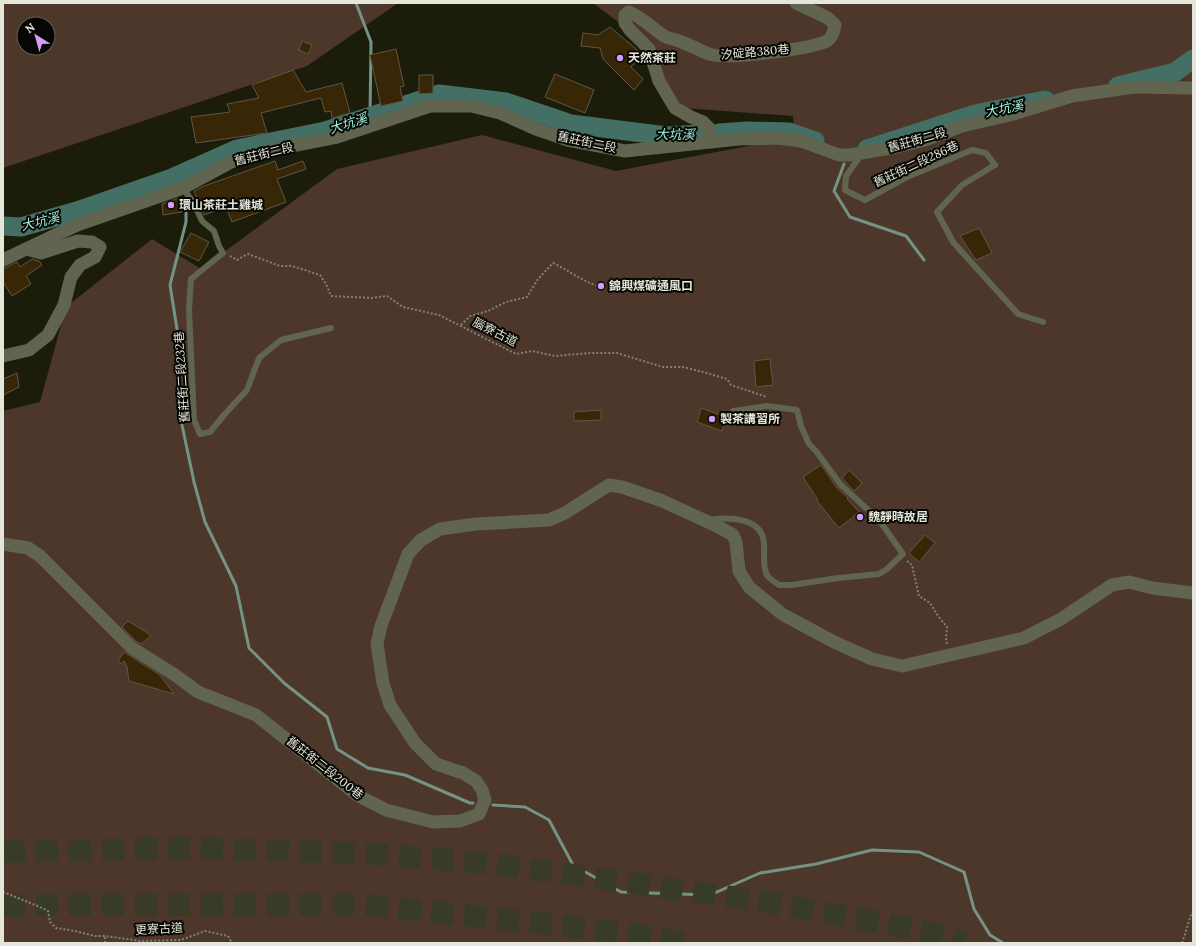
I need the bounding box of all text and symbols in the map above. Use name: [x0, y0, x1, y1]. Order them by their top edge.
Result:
north arrow: [16, 16, 56, 56]
text: N: [22, 20, 38, 36]
street label: 汐碇路380巷: [720, 41, 790, 62]
place label: 天然茶莊: [628, 50, 676, 65]
marker: 天然茶莊: [615, 53, 625, 63]
water label: 大坑溪: [983, 96, 1027, 121]
water label: 大坑溪: [327, 109, 371, 138]
street label: 舊莊街二段: [886, 124, 948, 155]
water label: 大坑溪: [655, 126, 696, 143]
street label: 舊莊街二段: [556, 128, 618, 155]
street label: 舊莊街二段286巷: [871, 137, 961, 190]
street label: 舊莊街二段: [233, 139, 295, 168]
place label: 環山茶莊土雞城: [179, 197, 263, 212]
marker: 環山茶莊土雞城: [166, 200, 176, 210]
water label: 大坑溪: [19, 208, 63, 234]
place label: 錦興煤礦通風口: [609, 278, 693, 293]
marker: 錦興煤礦通風口: [596, 281, 606, 291]
street label: 腦寮古道: [470, 314, 520, 349]
street label: 舊莊街二段232巷: [171, 331, 192, 423]
place label: 製茶講習所: [720, 411, 780, 426]
marker: 製茶講習所: [707, 414, 717, 424]
place label: 魏靜時故居: [868, 509, 928, 524]
marker: 魏靜時故居: [855, 512, 865, 522]
street label: 舊莊街二段200巷: [284, 733, 367, 802]
street label: 更寮古道: [135, 920, 183, 937]

